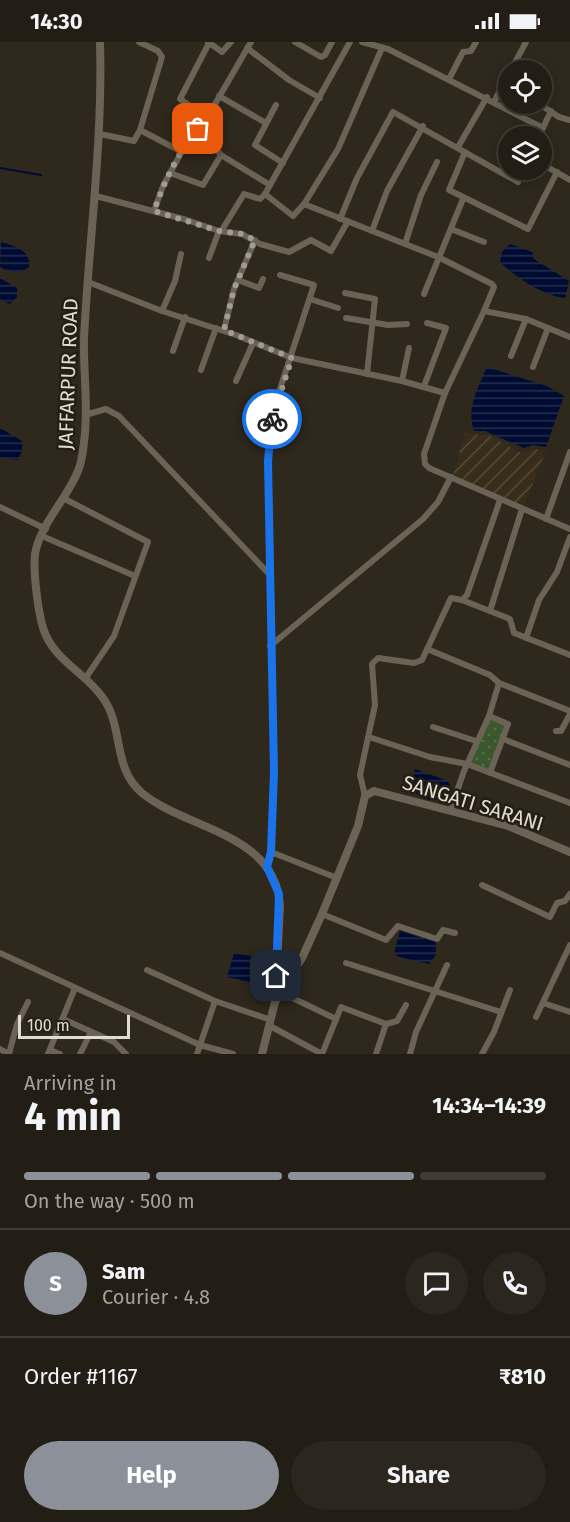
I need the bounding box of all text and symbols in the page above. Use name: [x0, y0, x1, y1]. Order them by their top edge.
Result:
text: 14:30: [30, 8, 83, 35]
map controls: [498, 60, 552, 180]
button: locate: [498, 60, 552, 114]
pin: [172, 103, 223, 154]
icon: bag: [181, 112, 214, 145]
button: layers: [498, 126, 552, 180]
street label: JAFFARPUR ROAD: [53, 298, 83, 450]
courier: [242, 389, 302, 449]
icon: bike: [256, 403, 289, 436]
street label: SANGATI SARANI: [400, 770, 546, 836]
pin: [250, 950, 301, 1001]
icon: home: [259, 959, 292, 992]
scale bar: [18, 1012, 130, 1040]
text: 100 m: [27, 1016, 70, 1035]
text: Arriving in: [24, 1071, 117, 1095]
text: 14:34–14:39: [432, 1092, 546, 1119]
text: 4 min: [24, 1094, 122, 1140]
text: On the way · 500 m: [24, 1189, 195, 1213]
button: chat: [405, 1252, 468, 1315]
button: phone: [483, 1252, 546, 1315]
text: Sam: [102, 1258, 145, 1285]
text: S: [49, 1270, 62, 1297]
text: Courier · 4.8: [102, 1285, 210, 1309]
text: Order #1167: [24, 1363, 138, 1390]
text: ₹810: [499, 1363, 546, 1390]
button: Help: [24, 1441, 279, 1510]
button: Share: [291, 1441, 546, 1510]

